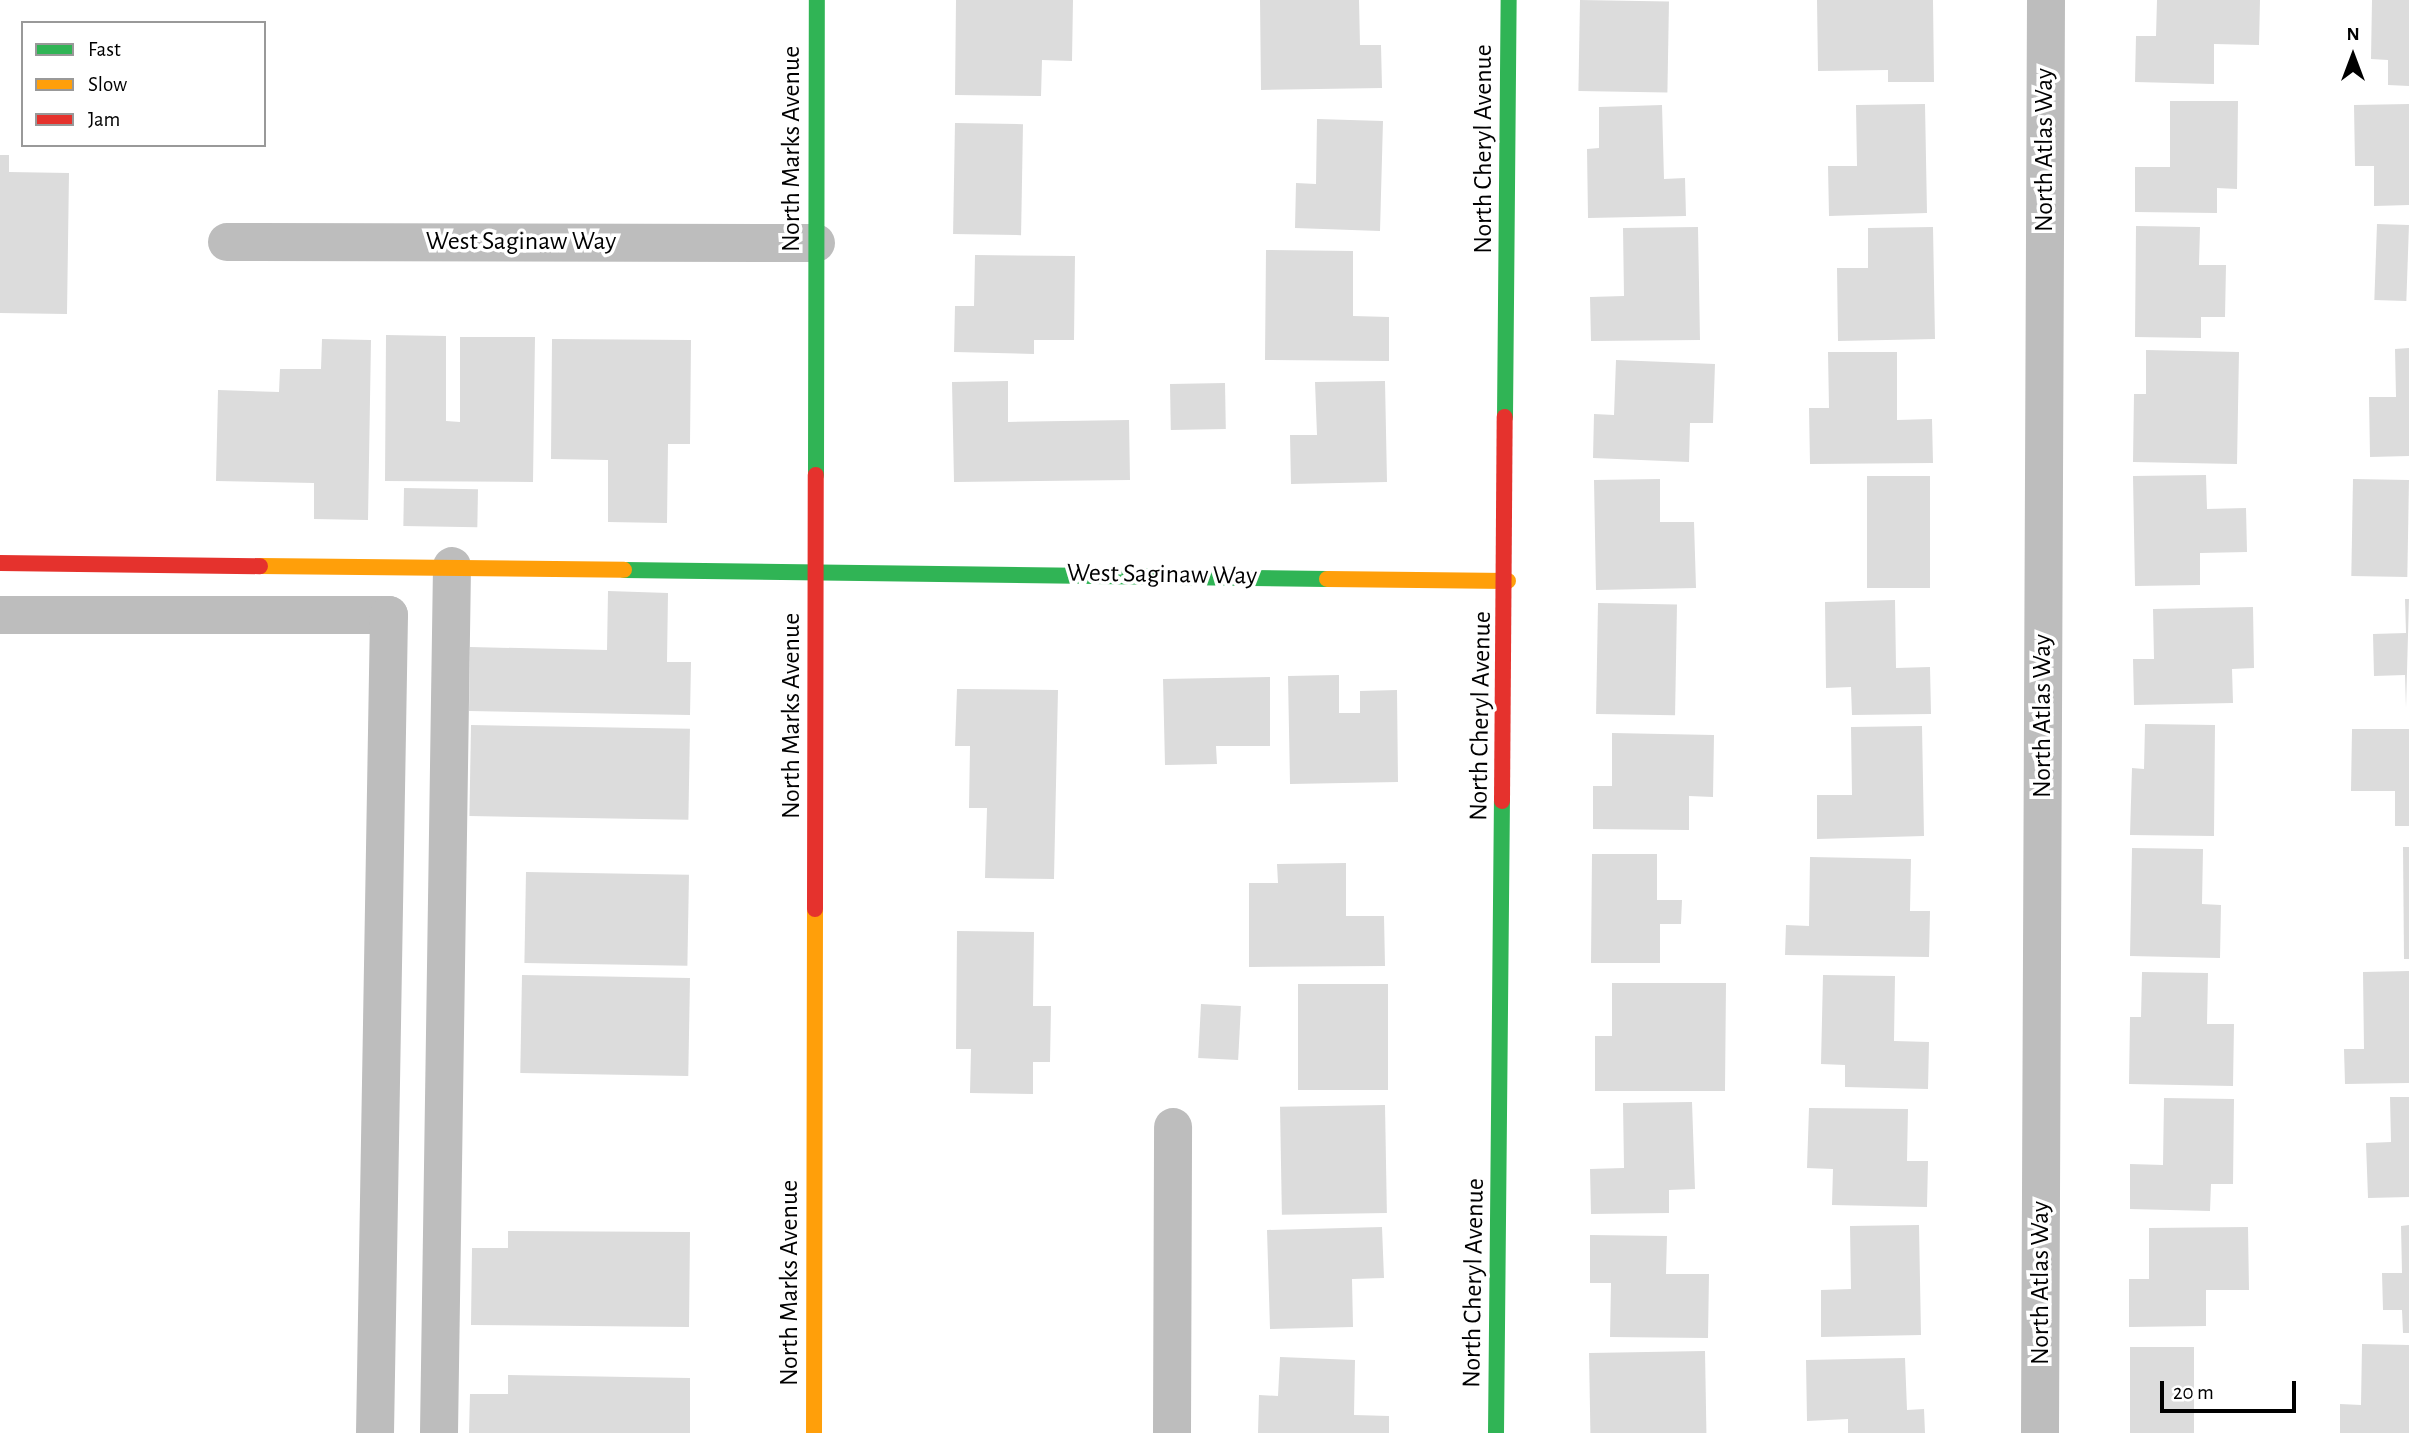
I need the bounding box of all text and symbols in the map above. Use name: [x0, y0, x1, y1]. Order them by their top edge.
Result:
legend: [21, 21, 266, 147]
north arrow: [2318, 21, 2388, 91]
text: N: [2346, 25, 2360, 44]
text: Fast: [88, 39, 121, 60]
street label: North Cheryl Avenue: [1468, 44, 1500, 254]
street label: North Marks Avenue: [776, 46, 808, 252]
street label: North Atlas Way: [2029, 68, 2061, 232]
text: Slow: [88, 74, 127, 95]
text: Jam: [88, 109, 120, 130]
street label: West Saginaw Way: [426, 226, 616, 258]
street label: West Saginaw Way: [1067, 558, 1257, 592]
street label: North Cheryl Avenue: [1464, 611, 1498, 821]
street label: North Marks Avenue: [776, 613, 808, 819]
street label: North Atlas Way: [2027, 634, 2059, 798]
street label: North Cheryl Avenue: [1457, 1178, 1491, 1388]
street label: North Marks Avenue: [774, 1180, 806, 1386]
street label: North Atlas Way: [2025, 1201, 2057, 1365]
scale bar: [2164, 1366, 2300, 1410]
text: 20 m: [2173, 1382, 2214, 1403]

